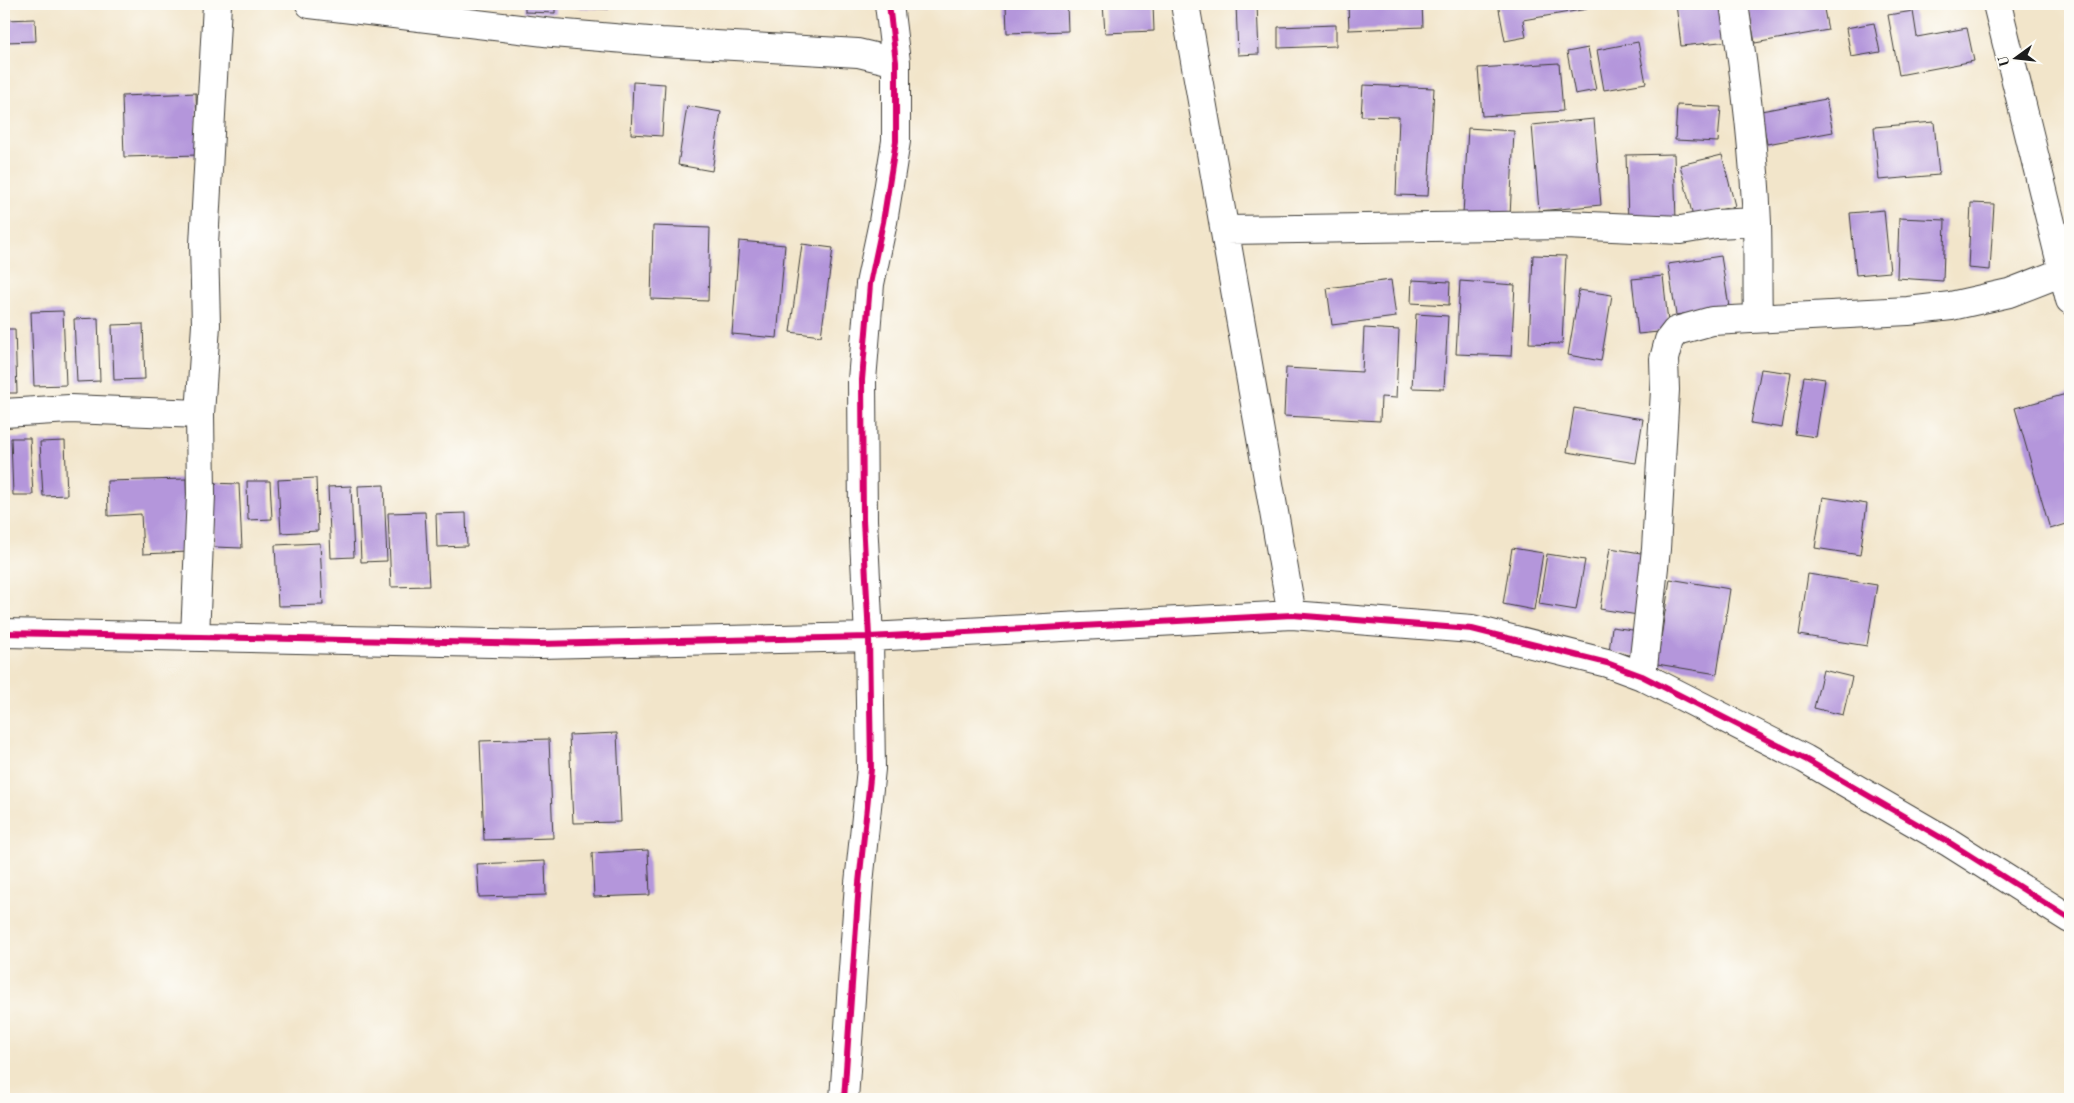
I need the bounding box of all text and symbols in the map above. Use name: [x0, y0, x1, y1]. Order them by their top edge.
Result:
north arrow: [1992, 32, 2042, 82]
text: U: [1996, 54, 2013, 68]

